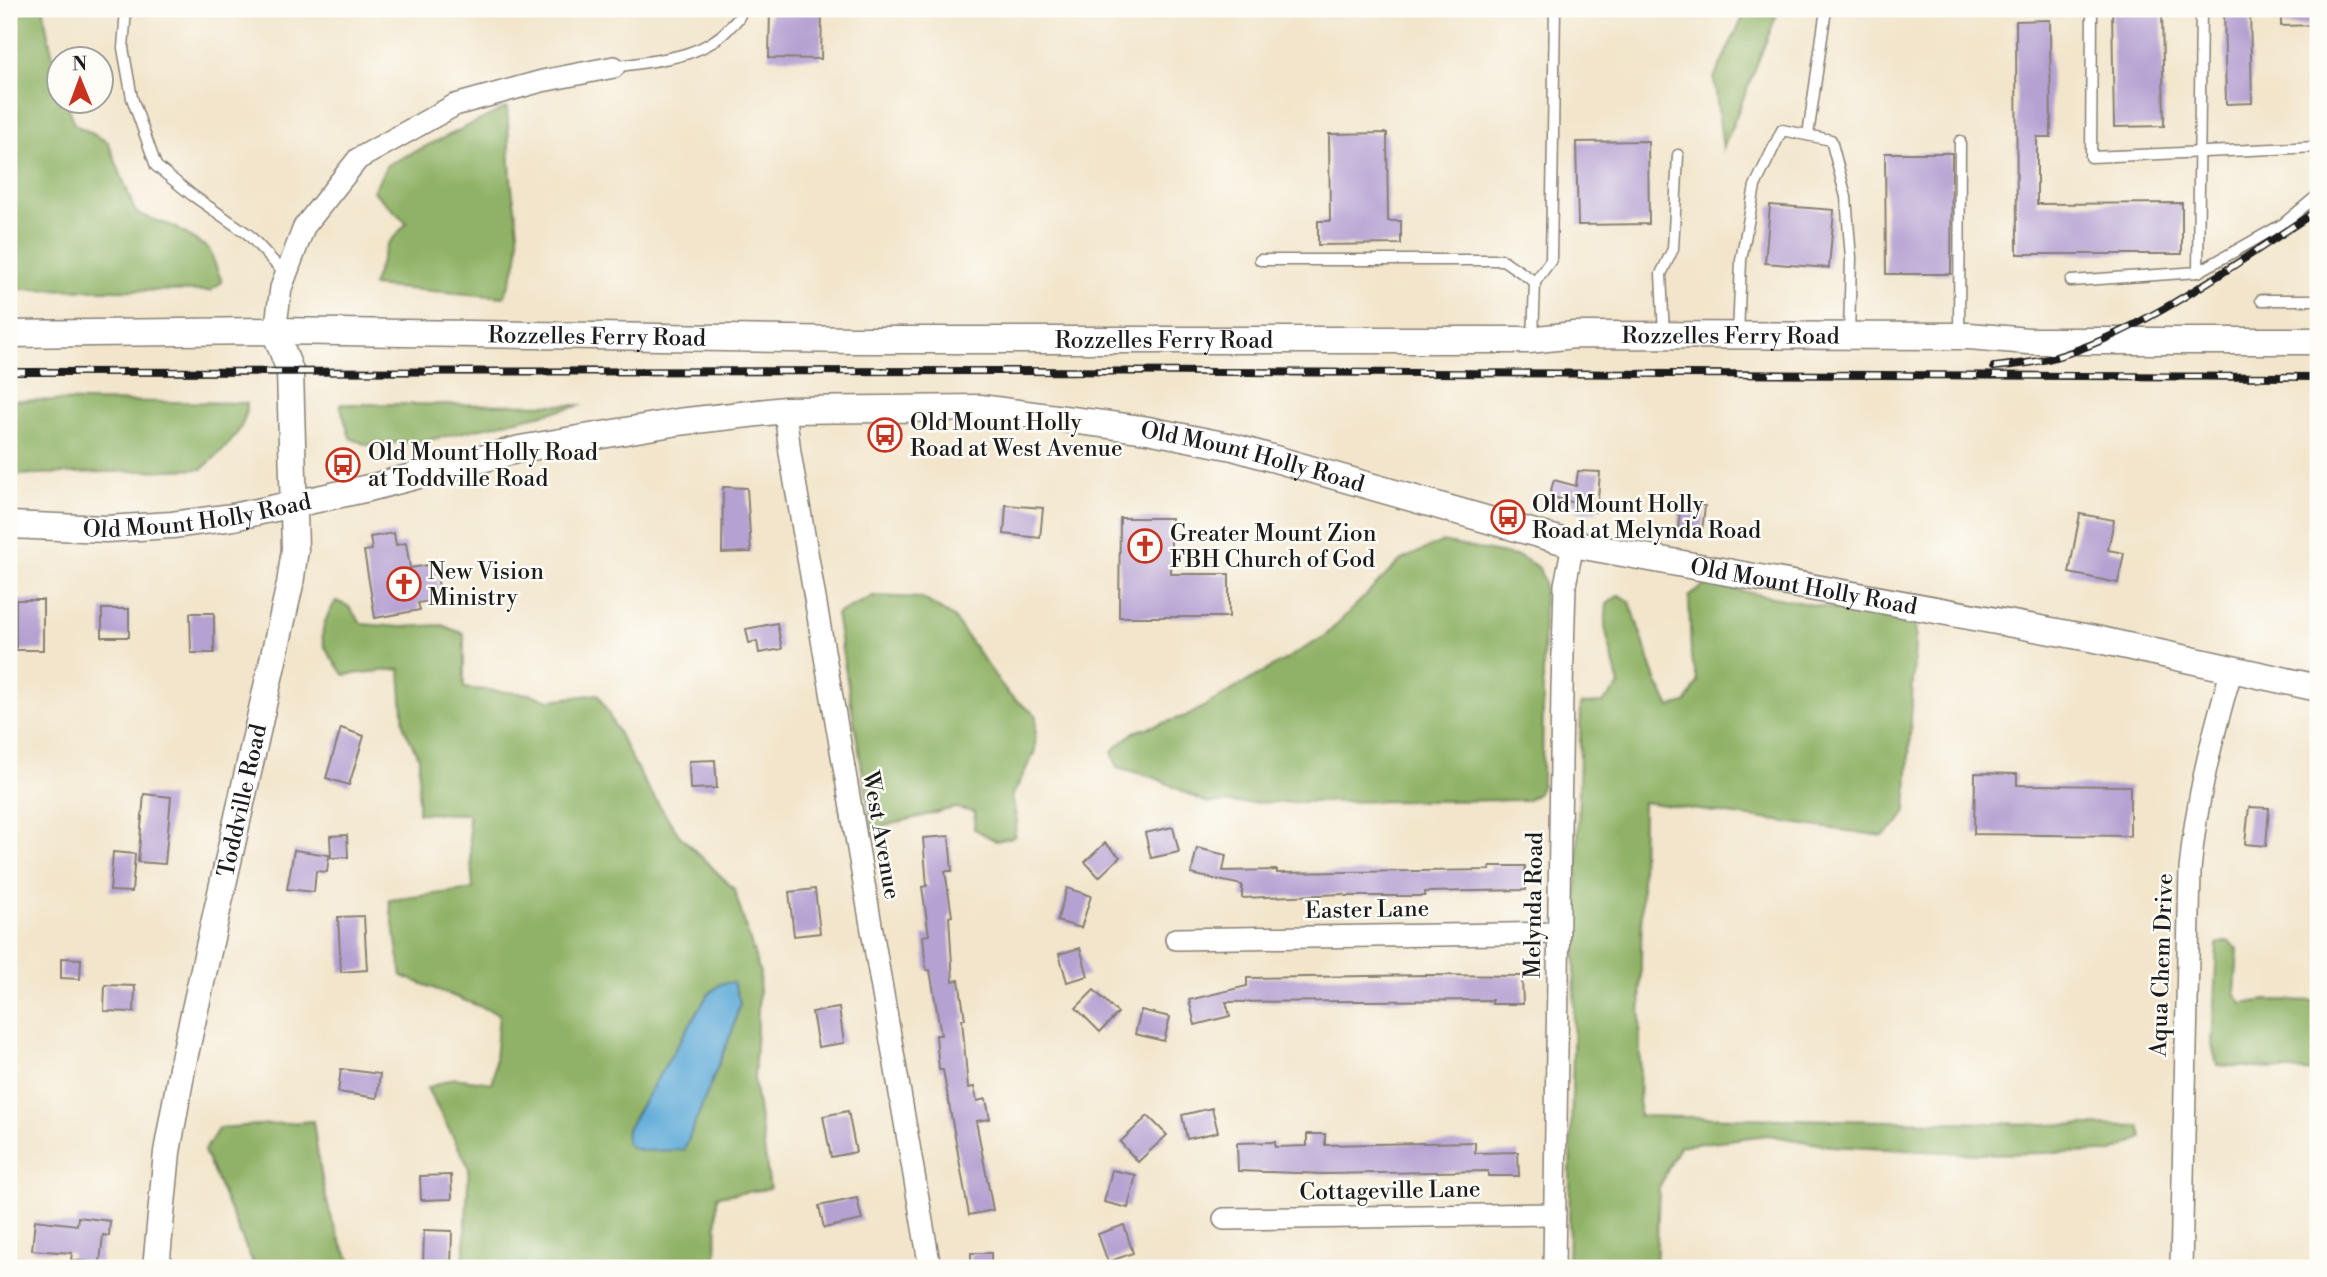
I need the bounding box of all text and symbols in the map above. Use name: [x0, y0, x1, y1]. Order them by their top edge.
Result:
north arrow: [46, 46, 116, 116]
text: N: [72, 52, 87, 76]
street label: Rozzelles Ferry Road: [488, 321, 706, 353]
street label: Rozzelles Ferry Road: [1622, 322, 1840, 351]
street label: Rozzelles Ferry Road: [1055, 327, 1273, 355]
place label: Old Mount Holly Road at West Avenue: [910, 409, 1123, 463]
bus stop icon: Old Mount Holly Road at West Avenue: [866, 416, 904, 454]
street label: Old Mount Holly Road: [1138, 416, 1368, 499]
place label: Old Mount Holly Road at Toddville Road: [368, 439, 598, 493]
bus stop icon: Old Mount Holly Road at Toddville Road: [324, 446, 362, 484]
street label: Old Mount Holly Road: [82, 488, 314, 544]
place label: Old Mount Holly Road at Melynda Road: [1532, 491, 1761, 545]
bus stop icon: Old Mount Holly Road at Melynda Road: [1489, 498, 1527, 536]
place label: Greater Mount Zion FBH Church of God: [1170, 520, 1377, 574]
church icon: Greater Mount Zion FBH Church of God: [1126, 527, 1164, 565]
street label: Old Mount Holly Road: [1688, 553, 1919, 621]
place label: New Vision Ministry: [428, 558, 544, 612]
church icon: New Vision Ministry: [385, 565, 423, 603]
street label: Toddville Road: [212, 722, 273, 880]
street label: West Avenue: [856, 768, 906, 902]
street label: Melynda Road: [1519, 832, 1549, 979]
street label: Aqua Chem Drive: [2145, 873, 2179, 1058]
street label: Easter Lane: [1305, 895, 1429, 925]
street label: Cottageville Lane: [1299, 1175, 1481, 1207]

